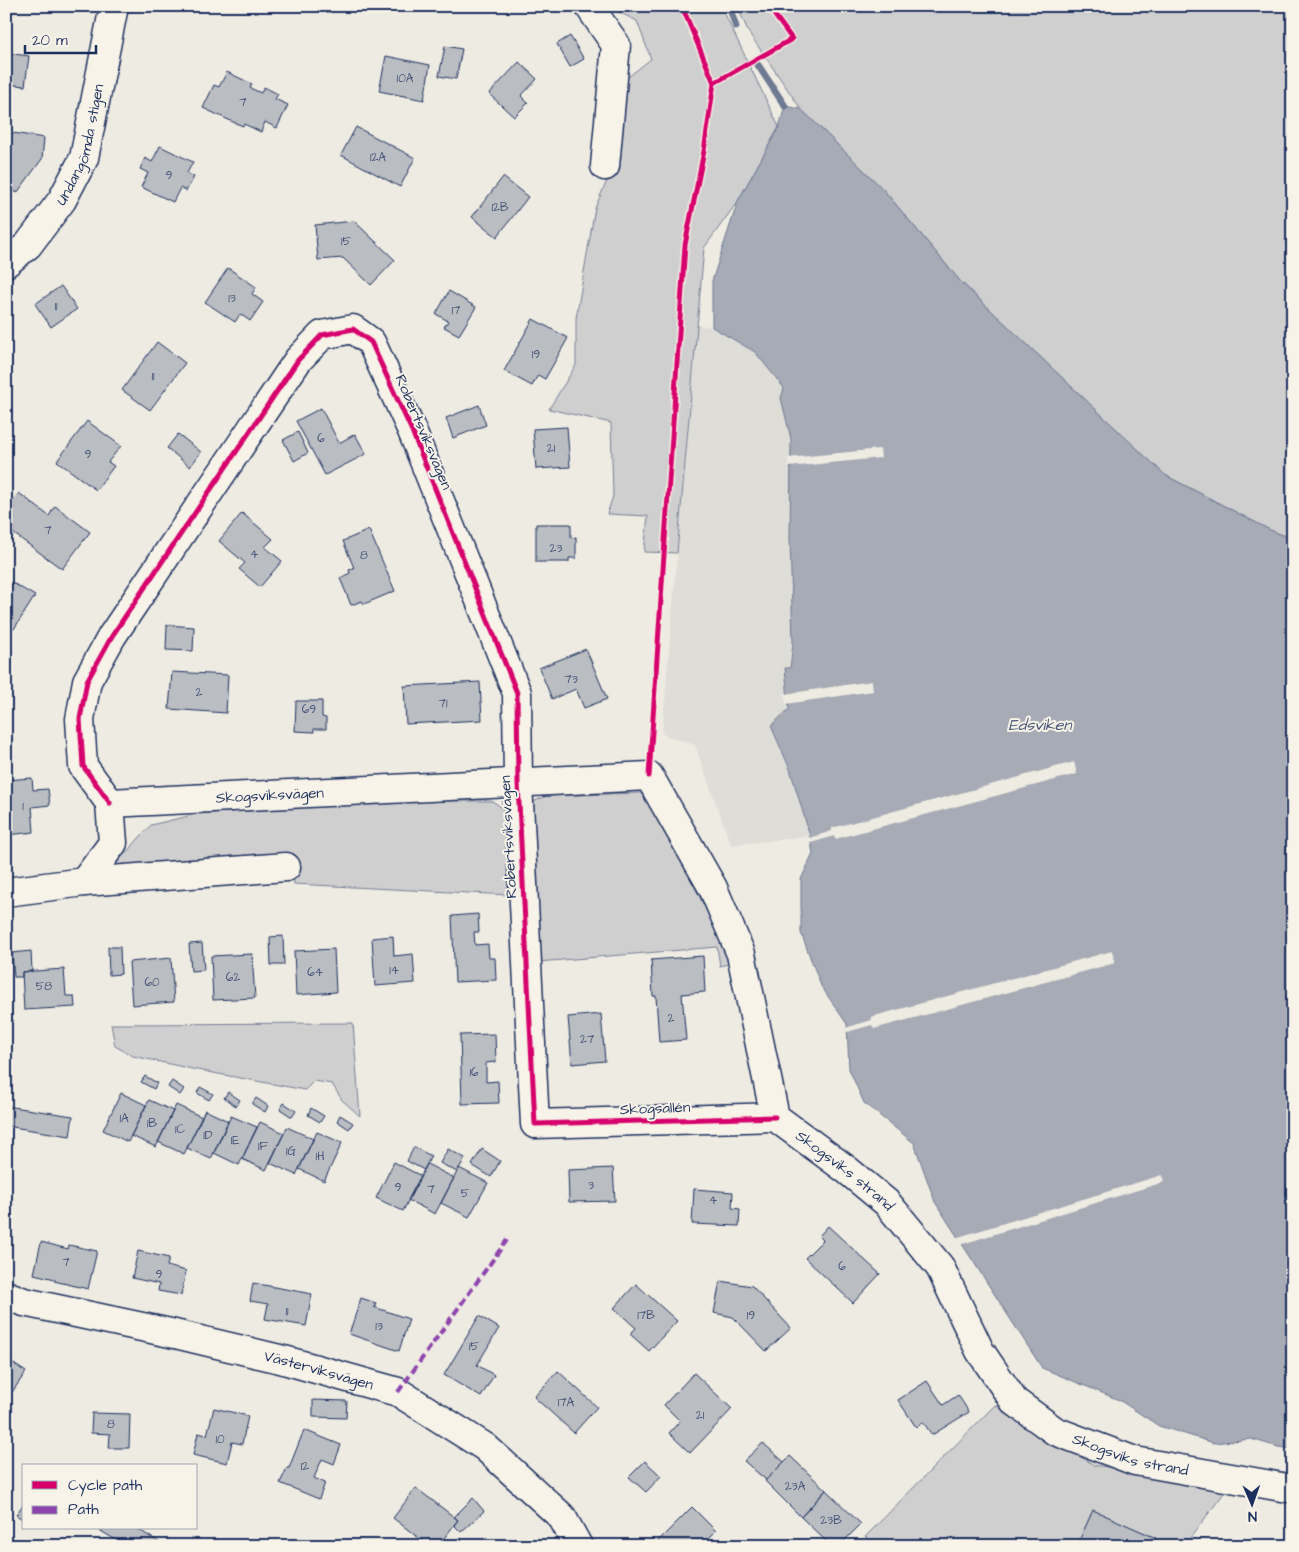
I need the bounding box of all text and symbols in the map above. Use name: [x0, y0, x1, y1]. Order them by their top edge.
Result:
scale bar: [25, 22, 96, 54]
text: 20 m: [32, 30, 68, 51]
house number: 10A: [397, 70, 414, 87]
street label: Undangömda stigen: [51, 82, 109, 210]
house number: 7: [239, 94, 247, 111]
house number: 12A: [370, 149, 386, 166]
house number: 9: [166, 167, 173, 184]
house number: 12B: [492, 199, 509, 216]
house number: 15: [341, 233, 352, 250]
house number: 13: [228, 290, 236, 307]
house number: 11: [54, 298, 58, 315]
house number: 17: [452, 302, 461, 319]
house number: 19: [532, 346, 540, 363]
house number: 11: [151, 368, 155, 385]
street label: Robertsviksvägen: [389, 371, 457, 494]
house number: 6: [317, 430, 325, 447]
house number: 21: [547, 440, 556, 457]
house number: 9: [85, 446, 92, 463]
house number: 7: [44, 522, 52, 539]
house number: 23: [550, 540, 562, 557]
house number: 4: [250, 546, 258, 563]
house number: 8: [360, 547, 368, 564]
house number: 73: [564, 671, 578, 688]
house number: 2: [196, 684, 203, 701]
house number: 71: [439, 695, 448, 712]
house number: 69: [302, 701, 316, 718]
water label: Edsviken: [1009, 714, 1073, 736]
street label: Robertsviksvägen: [495, 774, 523, 899]
street label: Skogsviksvägen: [215, 782, 325, 809]
house number: 1: [22, 798, 24, 815]
house number: 14: [389, 962, 399, 979]
house number: 64: [307, 964, 323, 981]
house number: 62: [226, 969, 240, 986]
house number: 60: [144, 974, 160, 991]
house number: 58: [36, 978, 52, 995]
house number: 2: [668, 1010, 675, 1027]
house number: 27: [580, 1031, 595, 1048]
house number: 16: [469, 1064, 479, 1081]
street label: Skogsallén: [619, 1097, 691, 1121]
house number: 1A: [119, 1110, 129, 1127]
house number: 1B: [147, 1115, 157, 1132]
house number: 1C: [175, 1121, 186, 1138]
street label: Skogsviks strand: [791, 1126, 899, 1216]
house number: 1D: [203, 1127, 213, 1144]
house number: 1E: [231, 1132, 239, 1149]
house number: 1F: [258, 1138, 269, 1155]
house number: 1G: [286, 1143, 297, 1160]
house number: 1H: [316, 1148, 324, 1165]
house number: 3: [588, 1177, 594, 1194]
house number: 9: [395, 1179, 402, 1196]
house number: 7: [427, 1181, 435, 1198]
house number: 5: [461, 1185, 470, 1202]
house number: 4: [709, 1192, 717, 1209]
house number: 7: [62, 1254, 70, 1271]
house number: 6: [838, 1258, 846, 1275]
house number: 9: [156, 1266, 163, 1283]
house number: 11: [285, 1303, 289, 1320]
house number: 17B: [637, 1307, 655, 1324]
house number: 19: [747, 1307, 755, 1324]
house number: 13: [375, 1318, 383, 1335]
house number: 15: [469, 1338, 480, 1355]
street label: Västerviksvägen: [262, 1346, 376, 1396]
house number: 17A: [558, 1394, 575, 1411]
house number: 21: [696, 1407, 705, 1424]
house number: 8: [107, 1416, 115, 1433]
street label: Skogsviks strand: [1069, 1428, 1190, 1481]
house number: 10: [215, 1431, 225, 1448]
house number: 12: [301, 1458, 309, 1475]
legend: [22, 1464, 198, 1530]
text: Cycle path: [68, 1475, 143, 1497]
house number: 23A: [785, 1478, 806, 1495]
north arrow: [1226, 1480, 1276, 1530]
text: Path: [68, 1499, 99, 1520]
text: N: [1247, 1506, 1257, 1526]
house number: 23B: [820, 1512, 842, 1529]

